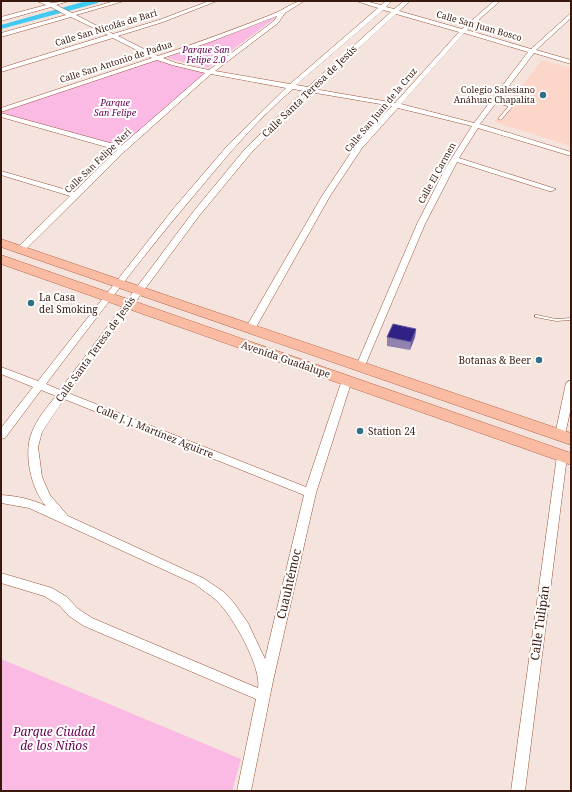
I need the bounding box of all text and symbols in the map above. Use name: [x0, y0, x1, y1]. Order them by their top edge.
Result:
street label: Calle San Nicolás de Bari: [53, 6, 158, 49]
street label: Calle San Juan Bosco: [435, 7, 523, 44]
street label: Calle San Antonio de Padua: [58, 37, 174, 86]
street label: Calle Santa Teresa de Jesús: [258, 41, 360, 140]
park label: Parque San Felipe 2.0: [181, 43, 230, 66]
street label: Calle San Juan de la Cruz: [341, 64, 420, 155]
place label: Colegio Salesiano Anáhuac Chapalita: [454, 83, 535, 106]
marker: Colegio Salesiano Anáhuac Chapalita: [538, 90, 548, 100]
park label: Parque San Felipe: [94, 96, 137, 119]
street label: Calle San Felipe Neri: [61, 125, 134, 196]
street label: Calle El Carmen: [414, 140, 459, 206]
place label: La Casa del Smoking: [39, 290, 98, 316]
street label: Calle Santa Teresa de Jesús: [52, 293, 138, 405]
marker: La Casa del Smoking: [26, 298, 36, 308]
street label: Avenida Guadalupe: [240, 337, 332, 381]
place label: Botanas & Beer: [458, 353, 531, 367]
marker: Botanas & Beer: [534, 355, 544, 365]
street label: Calle J. J. Martínez Aguirre: [94, 401, 216, 461]
place label: Station 24: [368, 424, 416, 438]
marker: Station 24: [355, 426, 365, 436]
street label: Cuauhtémoc: [272, 547, 305, 621]
street label: Calle Tulipán: [526, 584, 553, 662]
park label: Parque Ciudad de los Niños: [12, 723, 95, 754]

